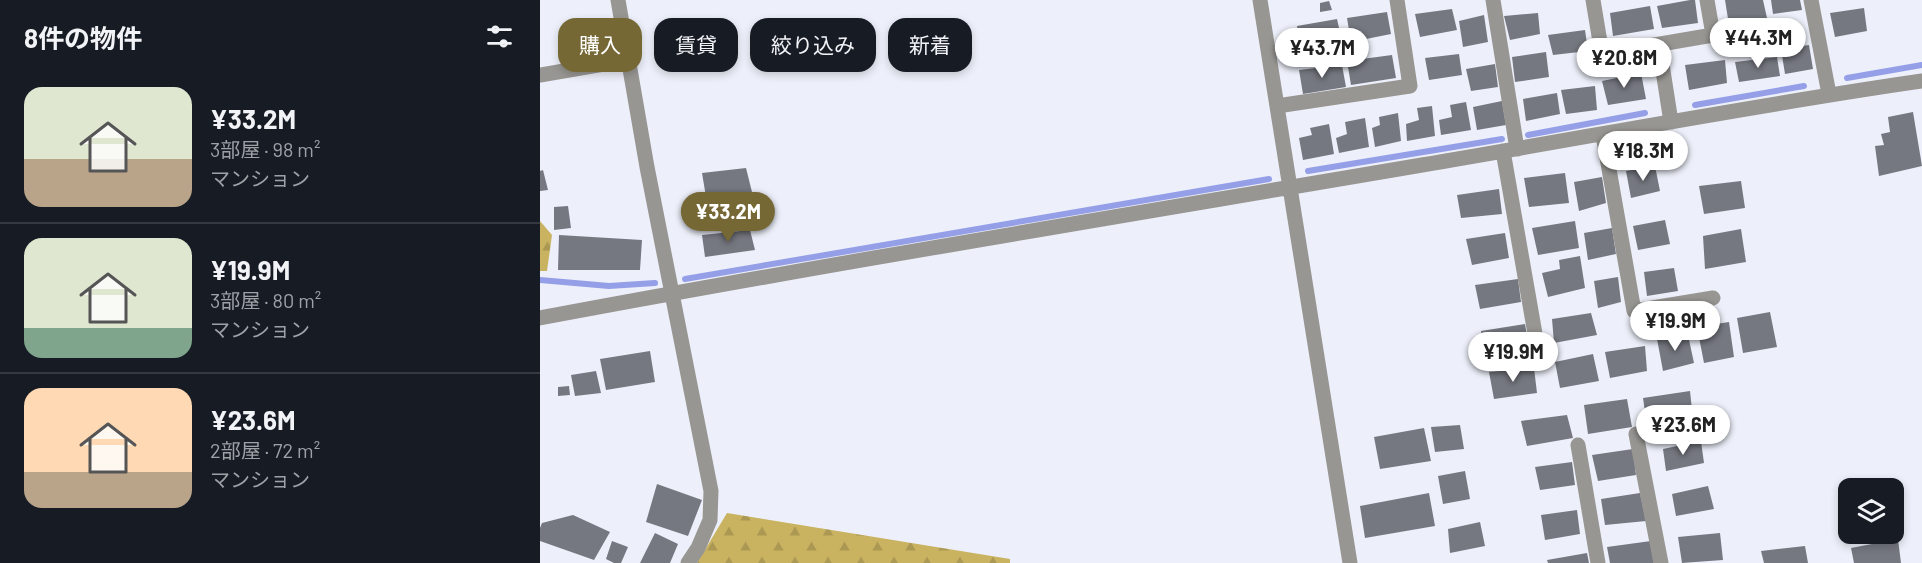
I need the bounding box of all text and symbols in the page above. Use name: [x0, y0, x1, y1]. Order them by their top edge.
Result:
chip: 購入: [558, 18, 642, 72]
chip: 賃貸: [654, 18, 738, 72]
chip: 絞り込み: [750, 18, 876, 72]
chip: 新着: [888, 18, 972, 72]
pin: ¥44.3M: [1709, 18, 1807, 69]
icon: filters: [483, 20, 516, 53]
text: 8件の物件: [24, 22, 142, 53]
text: ¥44.3M: [1724, 25, 1792, 49]
pin: ¥43.7M: [1273, 28, 1371, 79]
text: ¥43.7M: [1289, 35, 1355, 59]
pin: ¥20.8M: [1575, 38, 1673, 89]
text: ¥20.8M: [1591, 45, 1657, 69]
text: ¥33.2M: [210, 103, 296, 134]
icon: home: [72, 111, 144, 183]
pin: ¥18.3M: [1594, 131, 1692, 182]
text: 3部屋 · 98 m²: [210, 137, 320, 161]
text: ¥18.3M: [1612, 138, 1674, 162]
text: マンション: [210, 166, 310, 190]
pin: ¥33.2M: [679, 192, 777, 243]
text: ¥33.2M: [695, 199, 761, 223]
text: ¥19.9M: [210, 254, 290, 285]
icon: home: [72, 262, 144, 334]
text: 3部屋 · 80 m²: [210, 288, 321, 312]
pin: ¥19.9M: [1626, 301, 1724, 352]
text: ¥19.9M: [1644, 308, 1706, 332]
text: マンション: [210, 317, 310, 341]
pin: ¥19.9M: [1464, 332, 1562, 383]
text: ¥19.9M: [1482, 339, 1544, 363]
text: ¥23.6M: [210, 404, 296, 435]
pin: ¥23.6M: [1634, 405, 1732, 456]
icon: home: [72, 412, 144, 484]
text: ¥23.6M: [1650, 412, 1716, 436]
text: 2部屋 · 72 m²: [210, 438, 320, 462]
text: マンション: [210, 467, 310, 491]
map controls: [1838, 478, 1904, 544]
button: layers: [1838, 478, 1904, 544]

